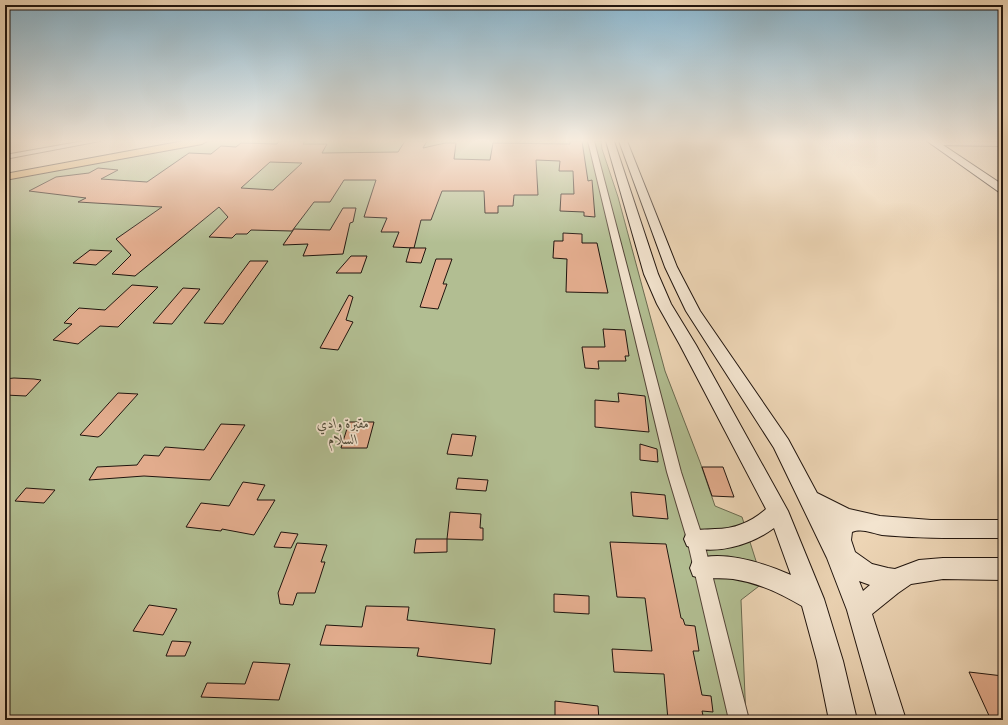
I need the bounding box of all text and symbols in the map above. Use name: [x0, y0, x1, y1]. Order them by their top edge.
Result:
park label: مقبرة وادي السلام: [317, 415, 369, 452]

